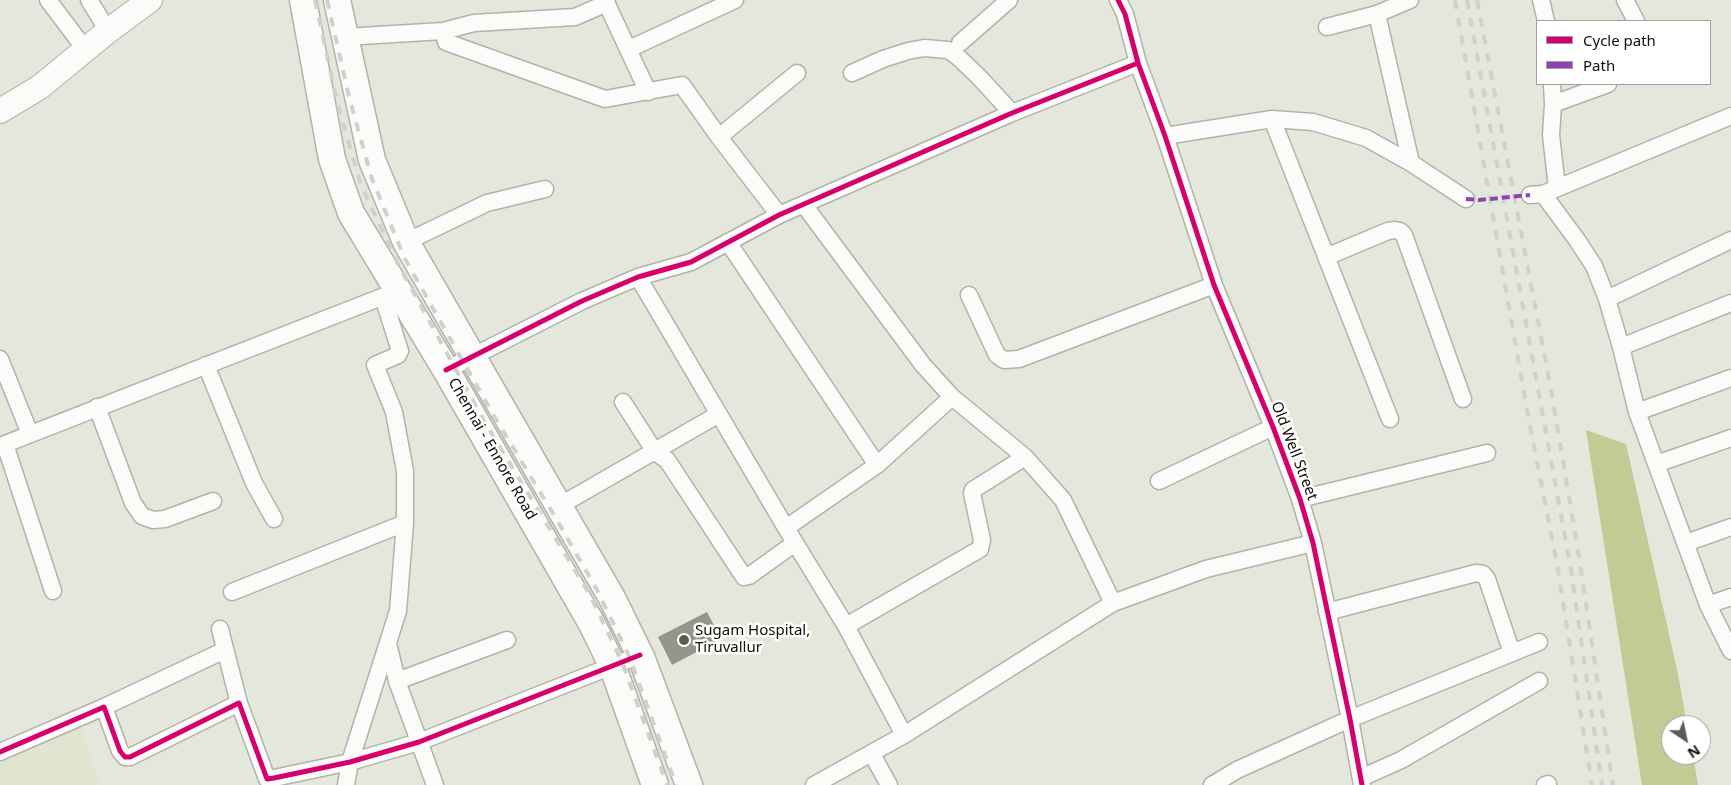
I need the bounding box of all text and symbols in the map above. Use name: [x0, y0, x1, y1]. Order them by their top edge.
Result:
legend: [1536, 20, 1711, 85]
text: Cycle path: [1583, 30, 1656, 50]
text: Path: [1583, 55, 1615, 75]
street label: Chennai - Ennore Road: [444, 375, 540, 523]
street label: Old Well Street: [1267, 399, 1321, 503]
place label: Sugam Hospital, Tiruvallur: [695, 622, 810, 657]
marker: Sugam Hospital, Tiruvallur: [677, 633, 691, 647]
north arrow: [1661, 715, 1711, 765]
text: N: [1684, 741, 1704, 763]

